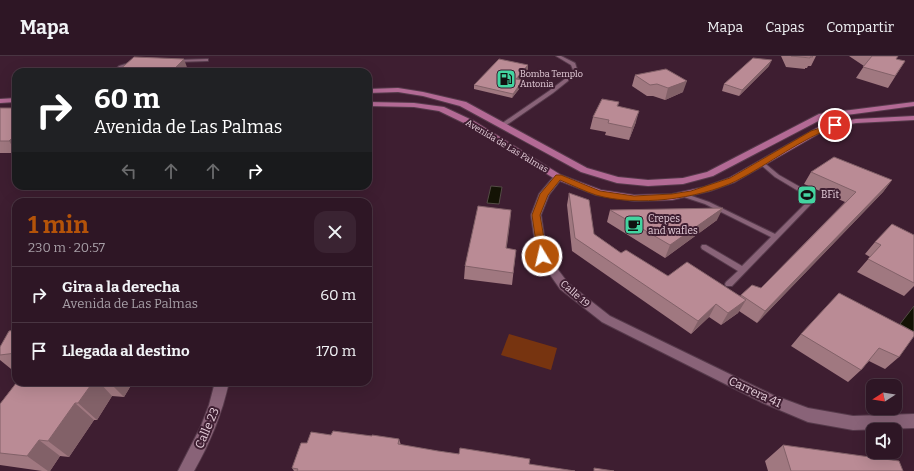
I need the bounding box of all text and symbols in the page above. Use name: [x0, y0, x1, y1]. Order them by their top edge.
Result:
text: Mapa: [20, 16, 69, 39]
text: Mapa: [707, 19, 743, 36]
text: Capas: [765, 19, 804, 36]
text: Compartir: [826, 19, 894, 36]
fuel station icon: Bomba Templo Antonia: [495, 68, 517, 90]
place label: Bomba Templo Antonia: [520, 69, 583, 89]
text: 60 m: [94, 82, 160, 115]
icon: right: [28, 84, 80, 136]
pin: [818, 108, 852, 142]
icon: arrive: [824, 114, 846, 136]
text: Avenida de Las Palmas: [94, 116, 282, 138]
street label: Avenida de Las Palmas: [464, 117, 550, 175]
icon: left: [118, 160, 140, 182]
icon: ahead: [160, 160, 182, 182]
icon: ahead: [202, 160, 224, 182]
icon: right: [244, 160, 266, 182]
sports icon: BFit: [796, 184, 818, 206]
place label: BFit: [821, 189, 840, 201]
text: 1 min: [28, 211, 89, 239]
button: close: [314, 211, 356, 253]
place label: Crepes and wafles: [648, 213, 698, 237]
cafe icon: Crepes and wafles: [623, 214, 645, 236]
position arrow: [521, 235, 563, 277]
text: 230 m · 20:57: [28, 240, 105, 255]
text: Gira a la derecha: [62, 278, 180, 296]
street label: Calle 19: [558, 278, 592, 310]
icon: right: [28, 284, 50, 306]
text: 60 m: [320, 286, 356, 304]
text: Avenida de Las Palmas: [62, 296, 198, 311]
icon: arrive: [28, 340, 50, 362]
text: Llegada al destino: [62, 342, 190, 360]
text: 170 m: [316, 342, 356, 360]
street label: Carrera 41: [726, 374, 784, 410]
north arrow: [866, 379, 902, 415]
map controls: [866, 379, 902, 459]
street label: Calle 23: [192, 405, 222, 451]
button: sound: [866, 423, 902, 459]

